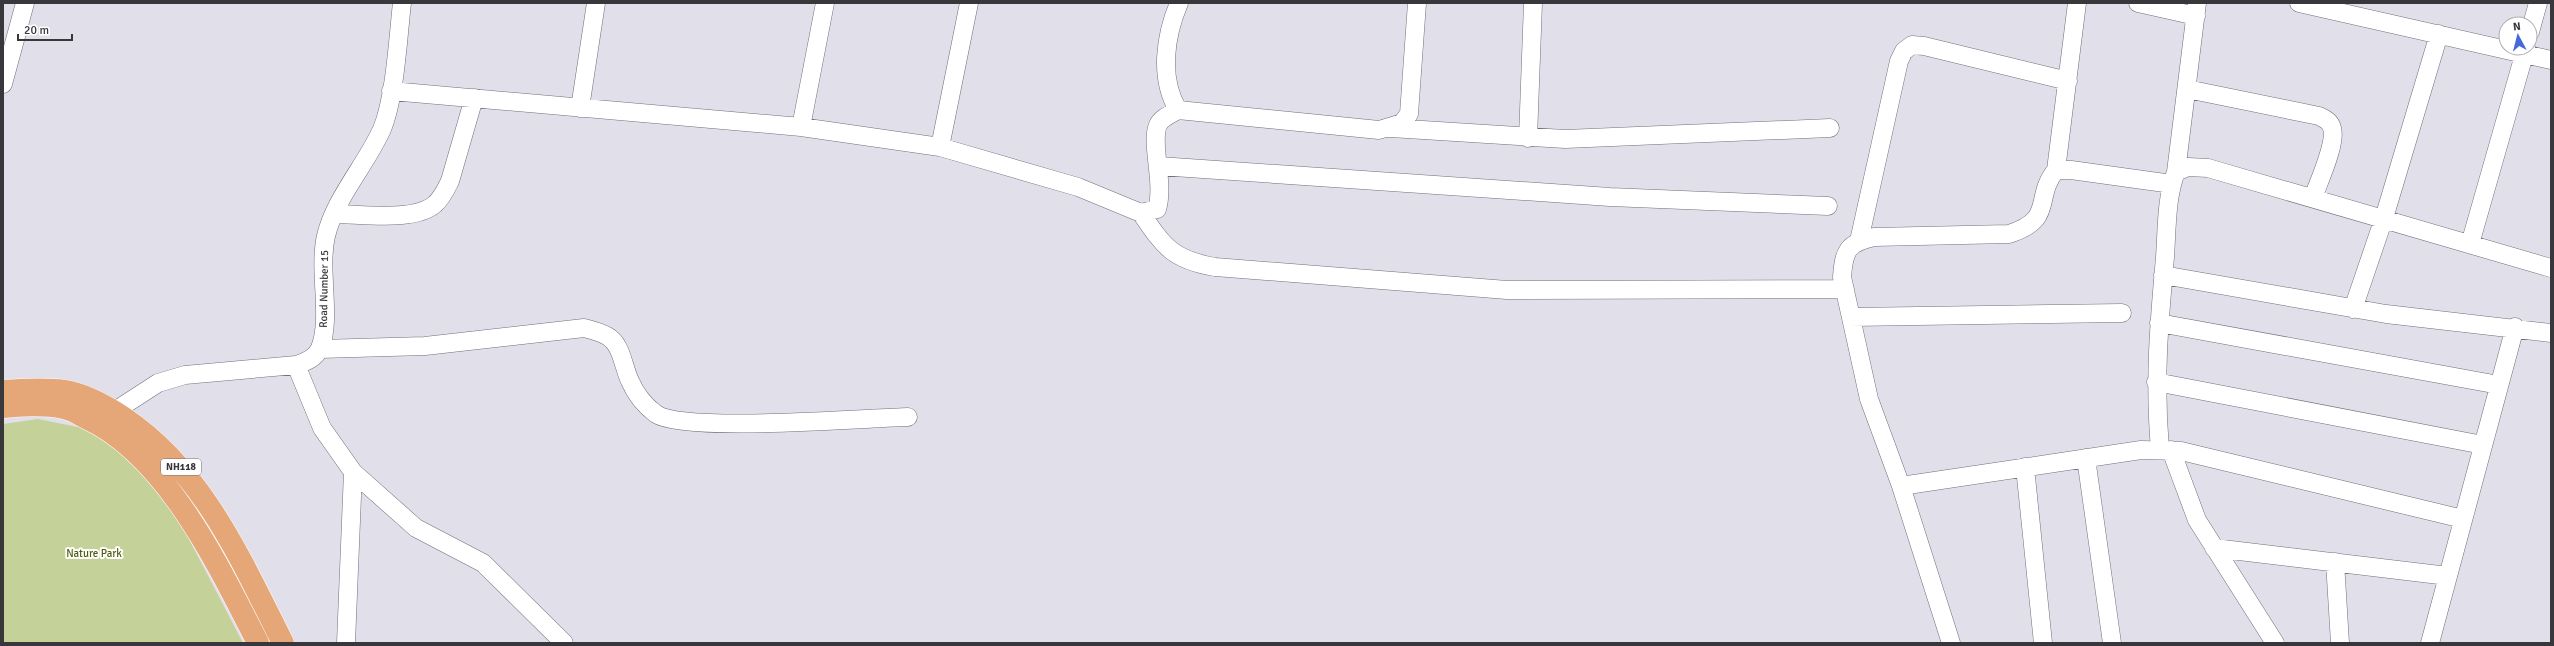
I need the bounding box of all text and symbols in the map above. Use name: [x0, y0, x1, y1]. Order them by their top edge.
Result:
scale bar: [18, 16, 72, 42]
north arrow: [2498, 16, 2538, 56]
text: N: [2512, 20, 2521, 33]
text: 20 m: [24, 23, 49, 38]
street label: Road Number 15: [317, 250, 331, 328]
road number: NH118: [161, 459, 201, 475]
park label: Nature Park: [66, 547, 122, 560]

